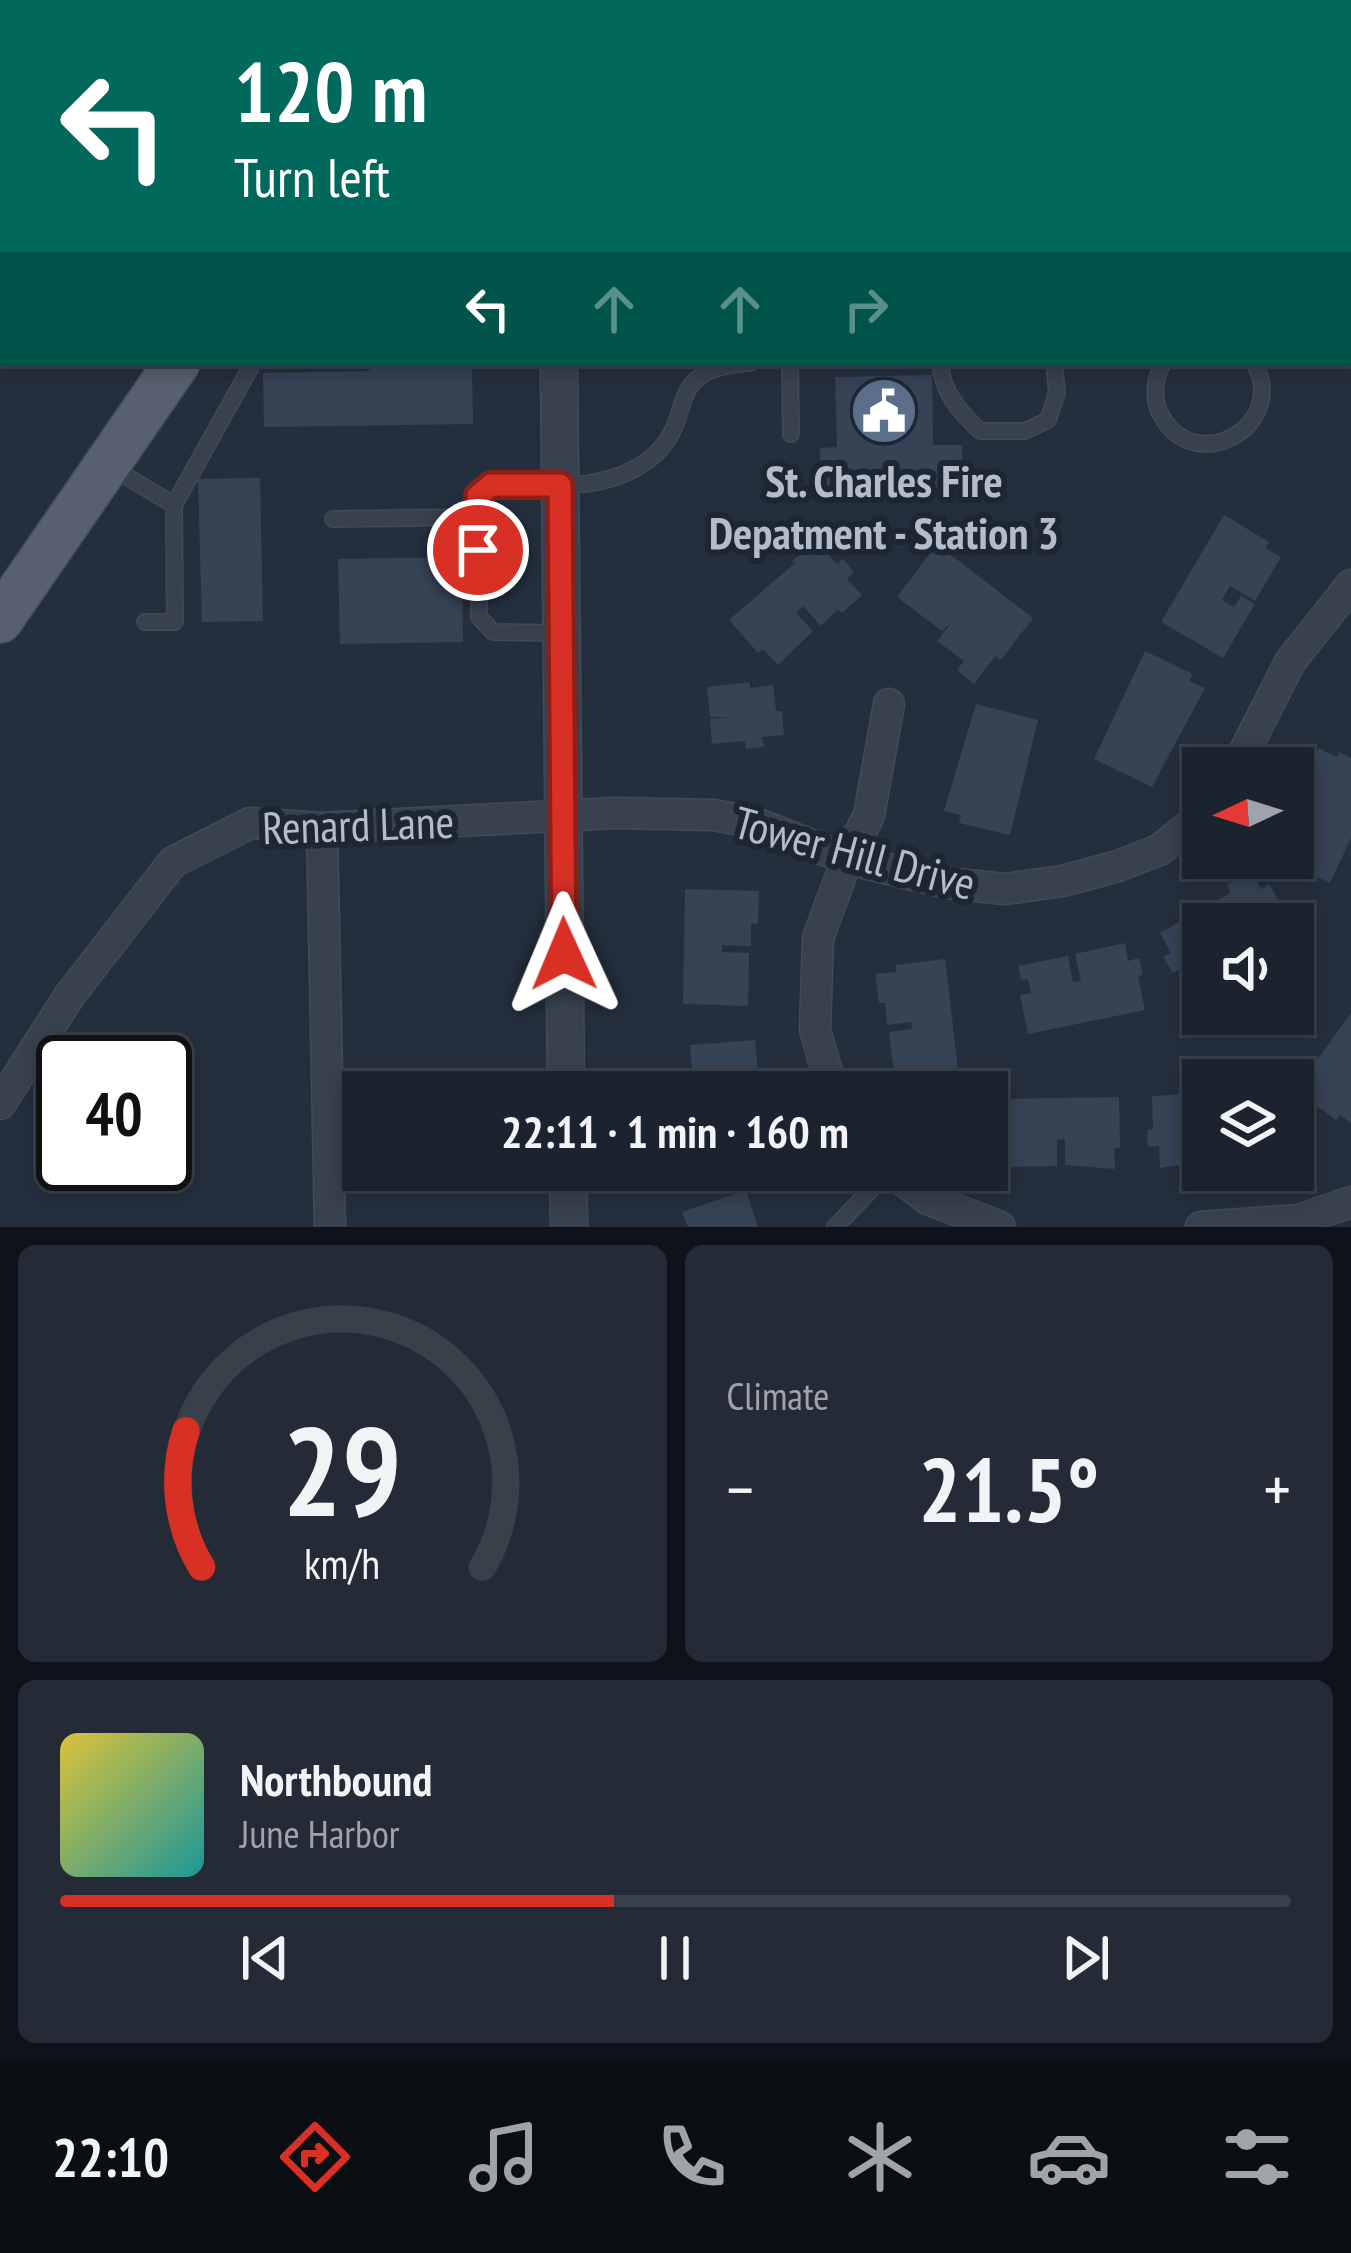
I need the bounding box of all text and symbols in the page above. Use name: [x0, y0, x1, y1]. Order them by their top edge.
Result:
text: 120 m: [234, 36, 427, 145]
icon: left: [36, 48, 192, 204]
text: Turn left: [234, 142, 390, 212]
icon: left: [455, 276, 521, 342]
icon: ahead: [581, 276, 647, 342]
icon: ahead: [707, 276, 773, 342]
icon: right: [833, 276, 899, 342]
public building icon: St. Charles Fire Depatment - Station 3: [849, 376, 919, 446]
place label: St. Charles Fire Depatment - Station 3: [709, 451, 1059, 561]
pin: [427, 499, 529, 601]
icon: arrive: [445, 517, 511, 583]
north arrow: [1182, 747, 1314, 879]
map controls: [1182, 747, 1314, 1191]
street label: Renard Lane: [261, 792, 455, 856]
street label: Tower Hill Drive: [728, 792, 982, 912]
position arrow: [501, 891, 627, 1017]
button: sound: [1182, 903, 1314, 1035]
speed limit sign: 40: [36, 1035, 192, 1191]
button: layers: [1182, 1059, 1314, 1191]
text: 22:11 · 1 min · 160 m: [501, 1102, 849, 1160]
text: Climate: [727, 1370, 829, 1421]
text: 29: [283, 1389, 402, 1550]
text: 21.5°: [918, 1430, 1099, 1547]
text: −: [727, 1446, 754, 1531]
text: +: [1264, 1446, 1291, 1531]
text: km/h: [304, 1534, 380, 1590]
text: Northbound: [240, 1750, 432, 1808]
text: June Harbor: [240, 1808, 399, 1859]
icon: previous: [232, 1925, 298, 1991]
icon: pause: [642, 1925, 708, 1991]
icon: next: [1053, 1925, 1119, 1991]
icon: directions: [273, 2115, 357, 2199]
icon: music: [462, 2115, 546, 2199]
icon: phone: [650, 2115, 734, 2199]
icon: climate: [838, 2115, 922, 2199]
icon: car: [1027, 2115, 1111, 2199]
icon: filters: [1215, 2115, 1299, 2199]
text: 22:10: [52, 2122, 169, 2192]

